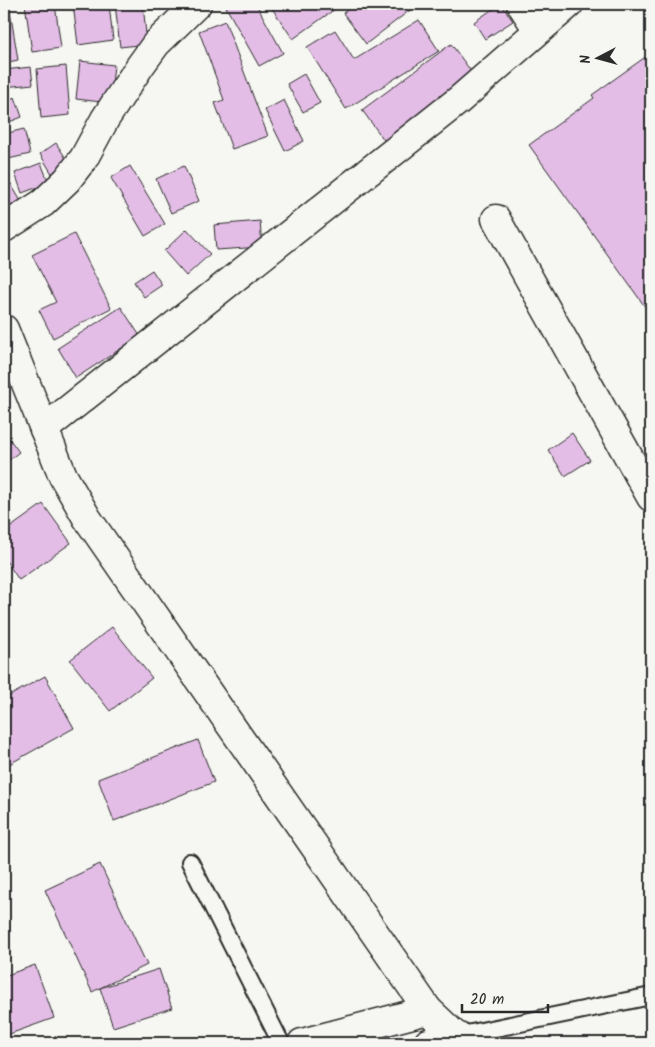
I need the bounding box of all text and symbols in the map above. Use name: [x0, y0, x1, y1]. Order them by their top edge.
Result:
north arrow: [572, 32, 622, 82]
text: N: [575, 54, 597, 65]
scale bar: [462, 982, 549, 1014]
text: 20 m: [470, 988, 504, 1012]

